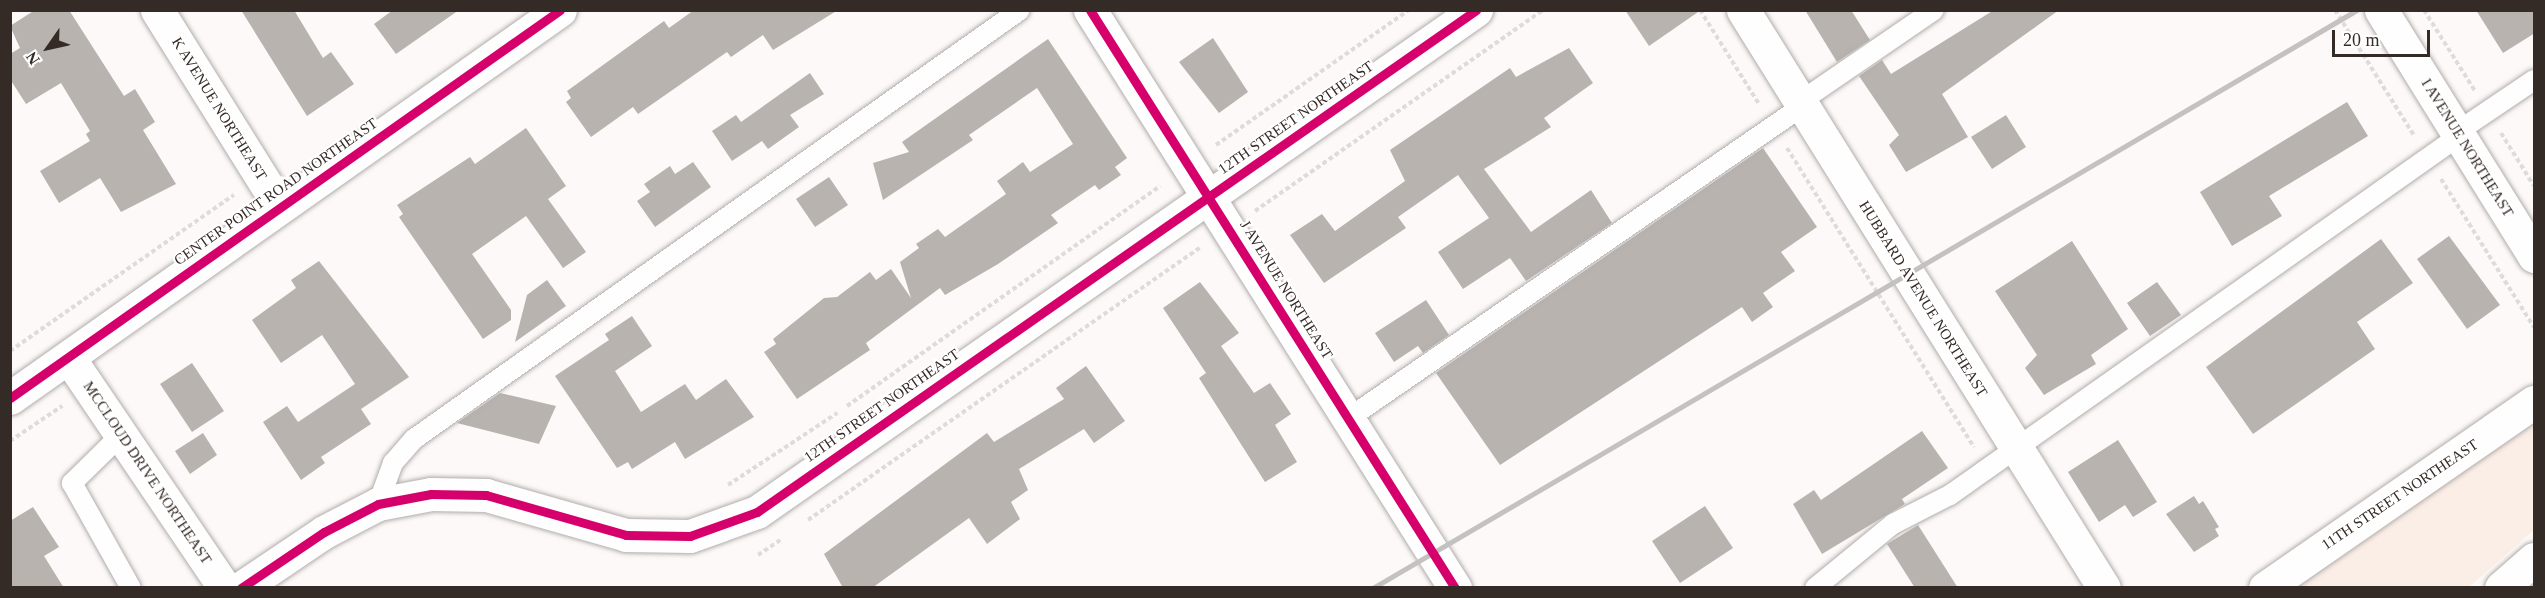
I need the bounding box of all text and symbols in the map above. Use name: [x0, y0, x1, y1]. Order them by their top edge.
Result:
north arrow: [18, 18, 78, 78]
scale bar: [2335, 18, 2432, 56]
text: 20 m: [2343, 30, 2380, 50]
street label: K AVENUE NORTHEAST: [167, 34, 271, 184]
text: N: [22, 49, 43, 68]
street label: 12TH STREET NORTHEAST: [1215, 57, 1377, 179]
street label: I AVENUE NORTHEAST: [2417, 75, 2517, 221]
street label: CENTER POINT ROAD NORTHEAST: [171, 115, 381, 269]
street label: HUBBARD AVENUE NORTHEAST: [1855, 197, 1991, 401]
street label: J AVENUE NORTHEAST: [1236, 217, 1336, 363]
street label: 12TH STREET NORTHEAST: [801, 345, 963, 467]
street label: MCCLOUD DRIVE NORTHEAST: [79, 378, 215, 568]
street label: 11TH STREET NORTHEAST: [2318, 436, 2482, 554]

